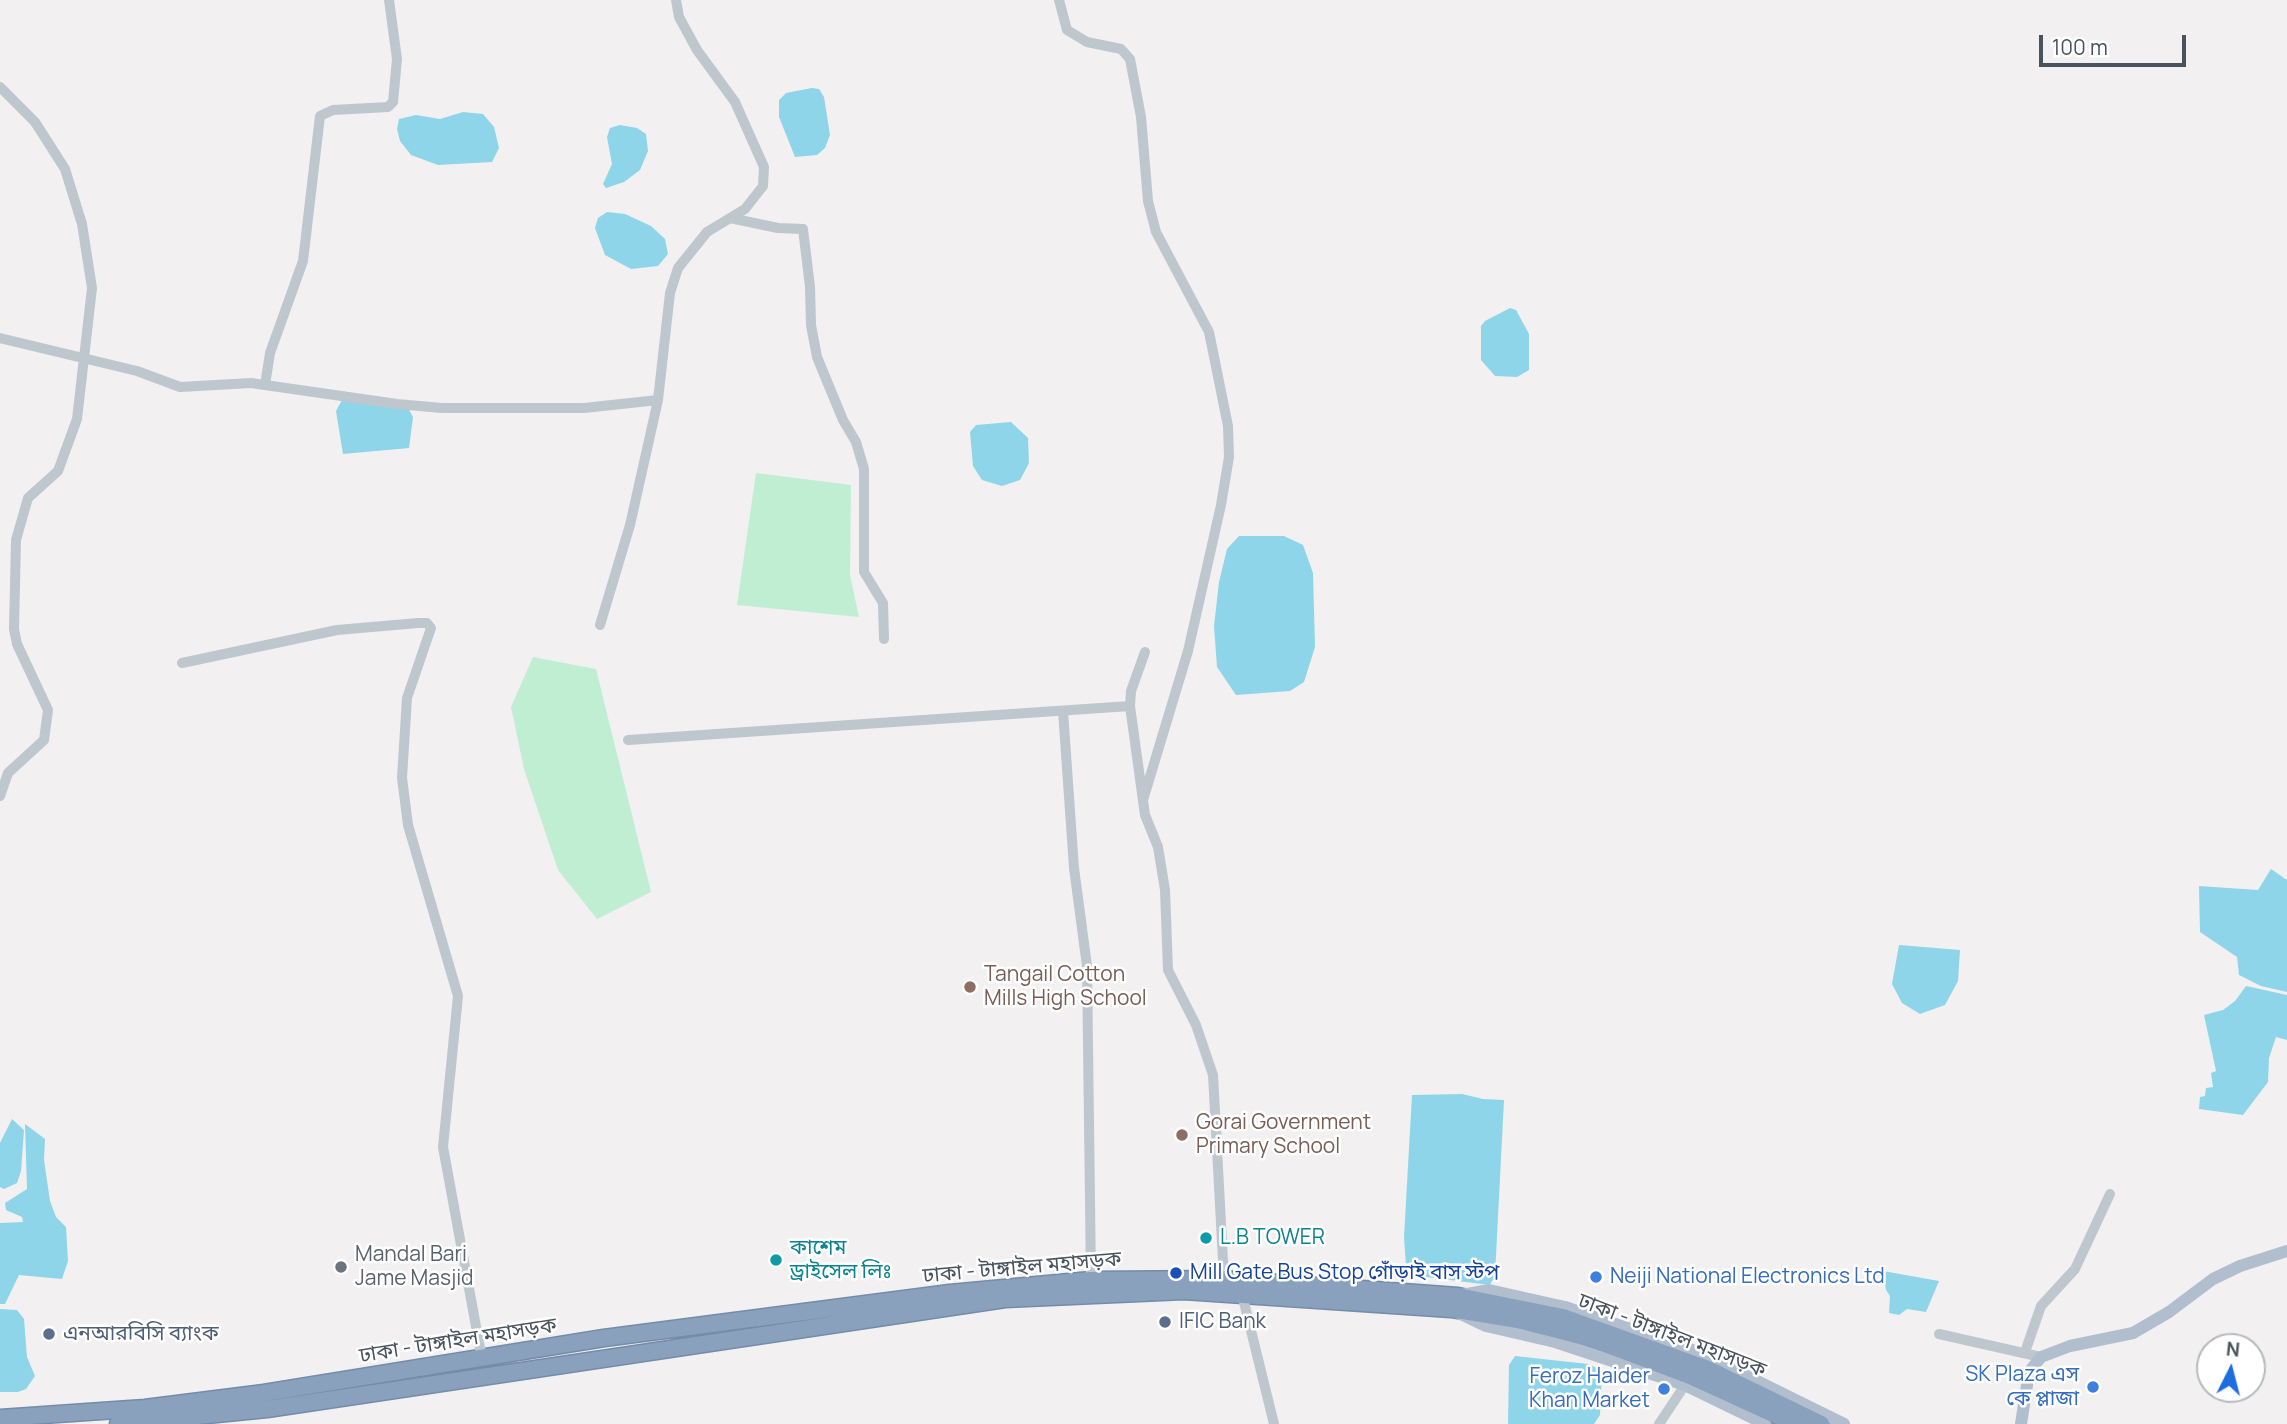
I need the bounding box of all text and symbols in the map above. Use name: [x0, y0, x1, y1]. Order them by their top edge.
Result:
scale bar: [2042, 21, 2189, 65]
text: 100 m: [2052, 33, 2108, 61]
place label: Tangail Cotton Mills High School: [984, 962, 1147, 1012]
marker: Tangail Cotton Mills High School: [962, 979, 978, 995]
place label: Gorai Government Primary School: [1196, 1110, 1371, 1160]
marker: Gorai Government Primary School: [1174, 1127, 1190, 1143]
place label: L.B TOWER: [1220, 1225, 1325, 1251]
marker: L.B TOWER: [1198, 1230, 1214, 1246]
place label: কাশেম ড্রাইসেল লিঃ: [790, 1235, 892, 1285]
place label: Mandal Bari Jame Masjid: [355, 1242, 474, 1292]
street label: ঢাকা - টাঙ্গাইল মহাসড়ক: [922, 1247, 1122, 1289]
marker: কাশেম ড্রাইসেল লিঃ: [768, 1252, 784, 1268]
marker: Mandal Bari Jame Masjid: [333, 1259, 349, 1275]
place label: Mill Gate Bus Stop গোঁড়াই বাস স্টপ: [1190, 1260, 1499, 1286]
place label: Neiji National Electronics Ltd: [1610, 1264, 1885, 1290]
marker: Mill Gate Bus Stop গোঁড়াই বাস স্টপ: [1168, 1265, 1184, 1281]
marker: Neiji National Electronics Ltd: [1588, 1269, 1604, 1285]
street label: ঢাকা - টাঙ্গাইল মহাসড়ক: [1574, 1289, 1770, 1383]
place label: IFIC Bank: [1179, 1309, 1266, 1335]
street label: ঢাকা - টাঙ্গাইল মহাসড়ক: [358, 1313, 558, 1369]
marker: IFIC Bank: [1157, 1314, 1173, 1330]
place label: এনআরবিসি ব্যাংক: [63, 1321, 219, 1347]
marker: এনআরবিসি ব্যাংক: [41, 1326, 57, 1342]
north arrow: [2196, 1333, 2266, 1403]
text: N: [2225, 1335, 2241, 1363]
place label: SK Plaza এস কে প্লাজা: [1965, 1362, 2079, 1412]
place label: Feroz Haider Khan Market: [1529, 1364, 1650, 1414]
marker: SK Plaza এস কে প্লাজা: [2085, 1379, 2101, 1395]
marker: Feroz Haider Khan Market: [1656, 1381, 1672, 1397]

